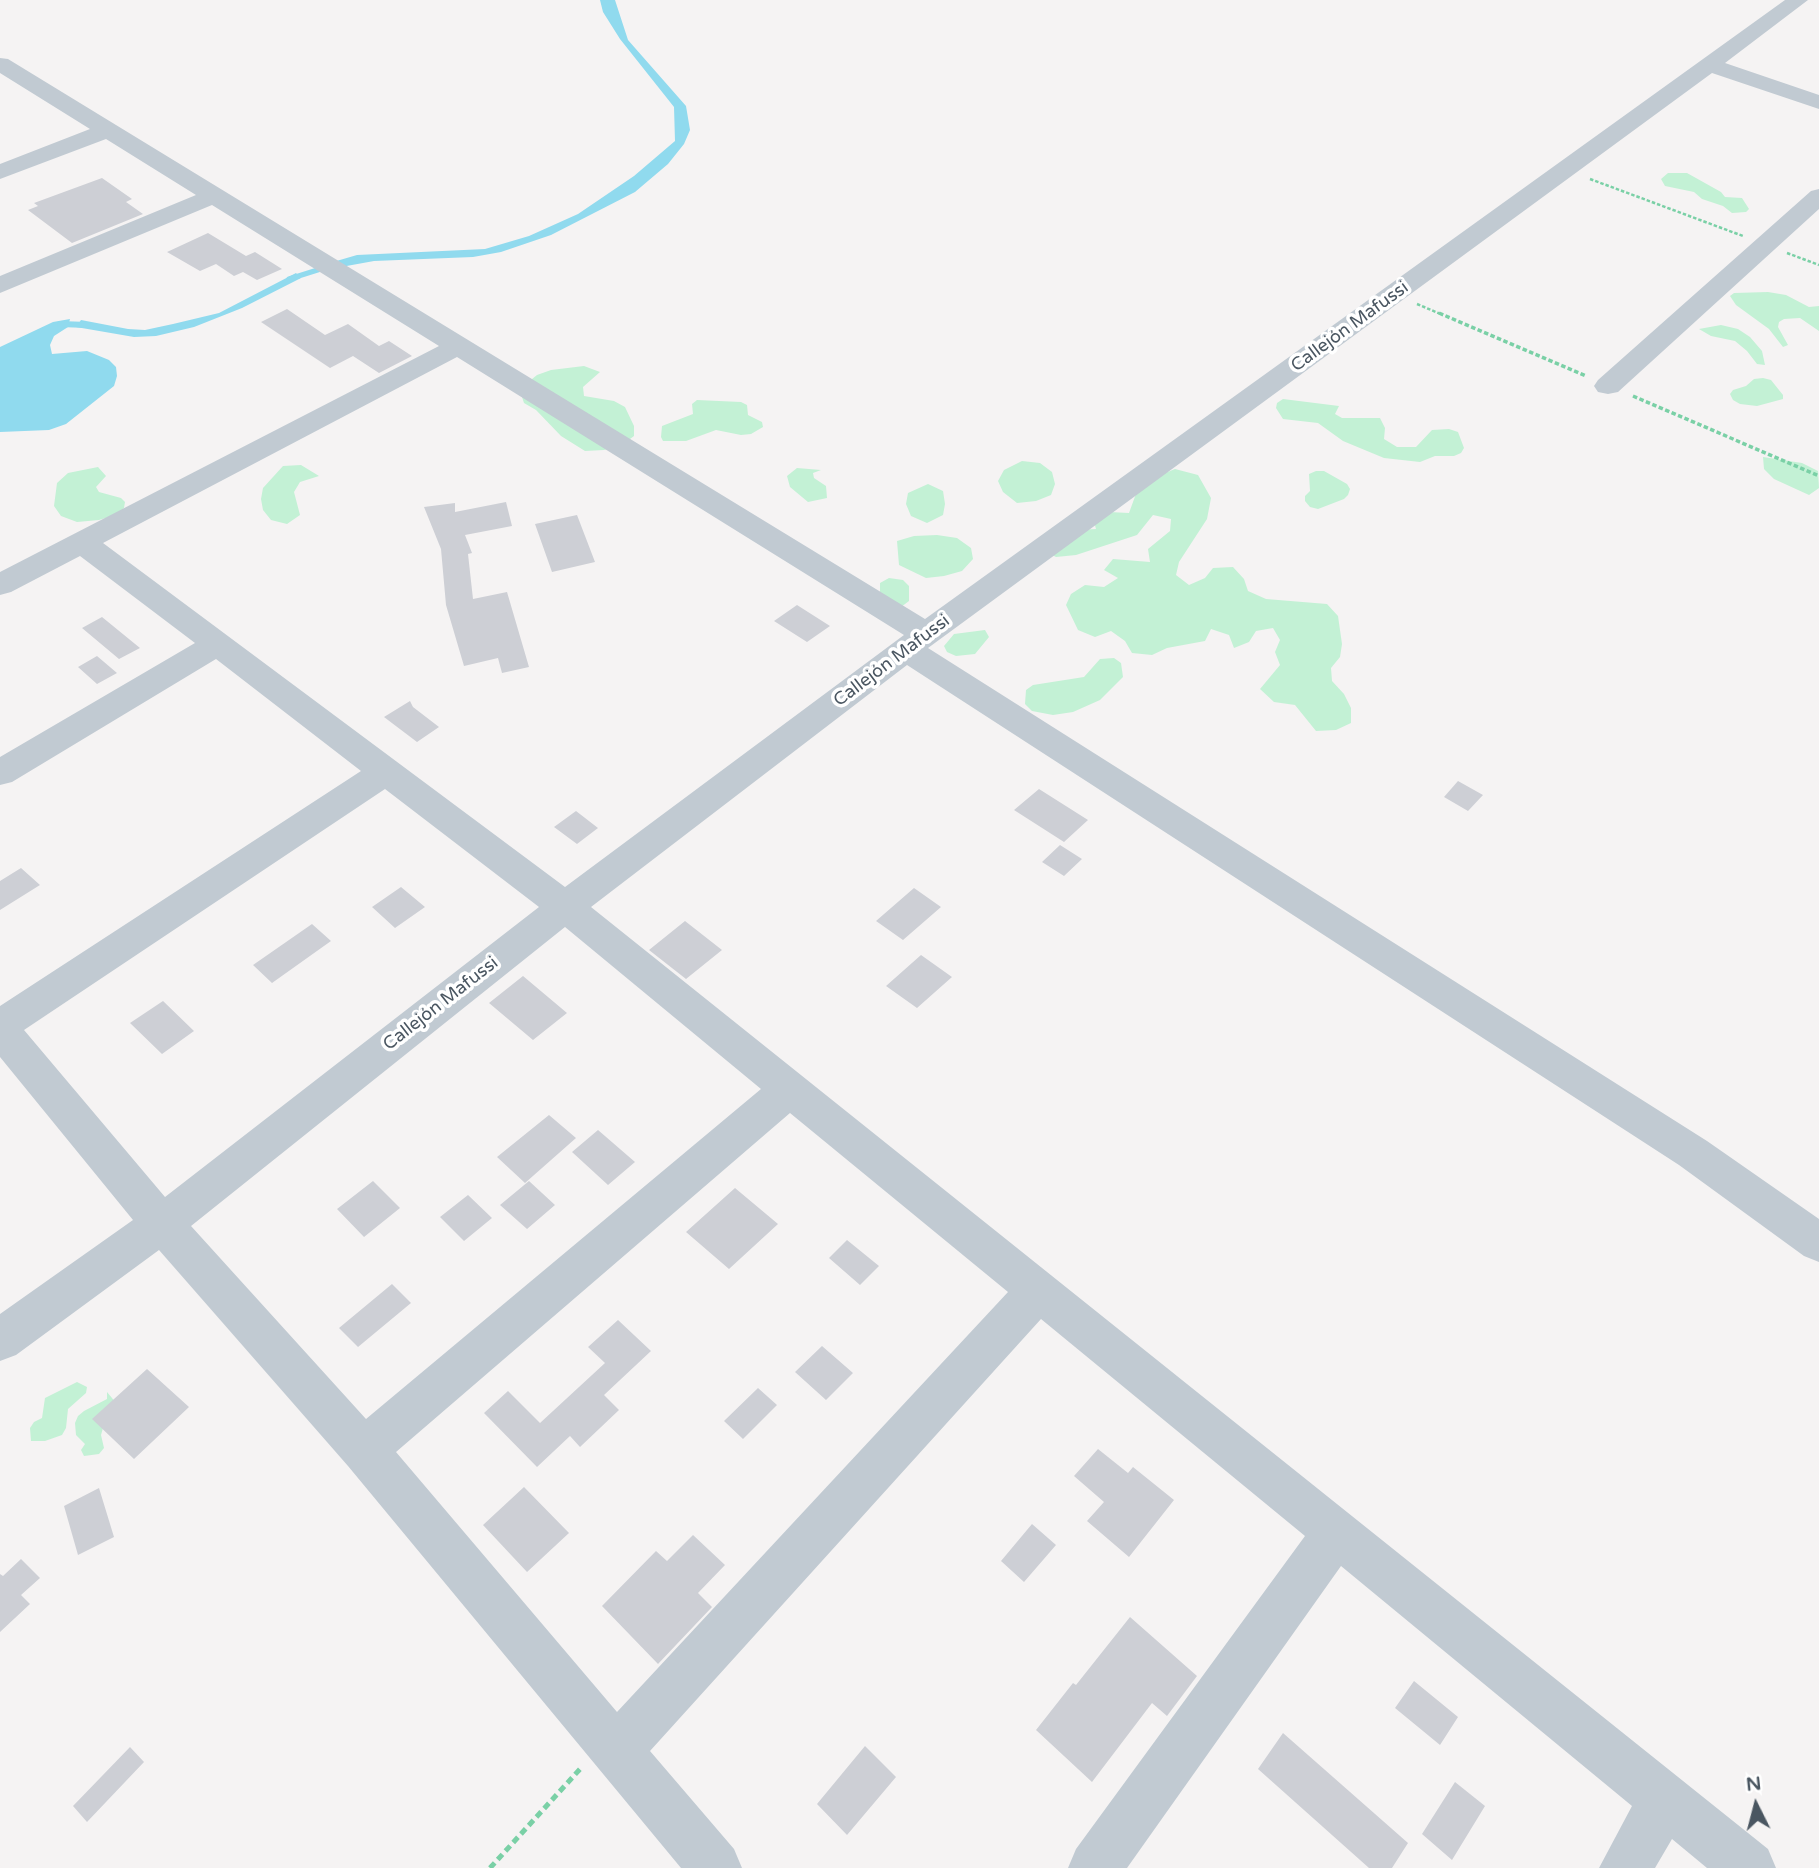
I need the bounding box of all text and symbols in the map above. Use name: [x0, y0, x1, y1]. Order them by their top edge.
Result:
street label: Callejón Mafussi: [1287, 277, 1413, 377]
street label: Callejón Mafussi: [830, 610, 954, 712]
street label: Callejón Mafussi: [379, 952, 503, 1056]
north arrow: [1721, 1770, 1791, 1840]
text: N: [1745, 1772, 1763, 1796]

